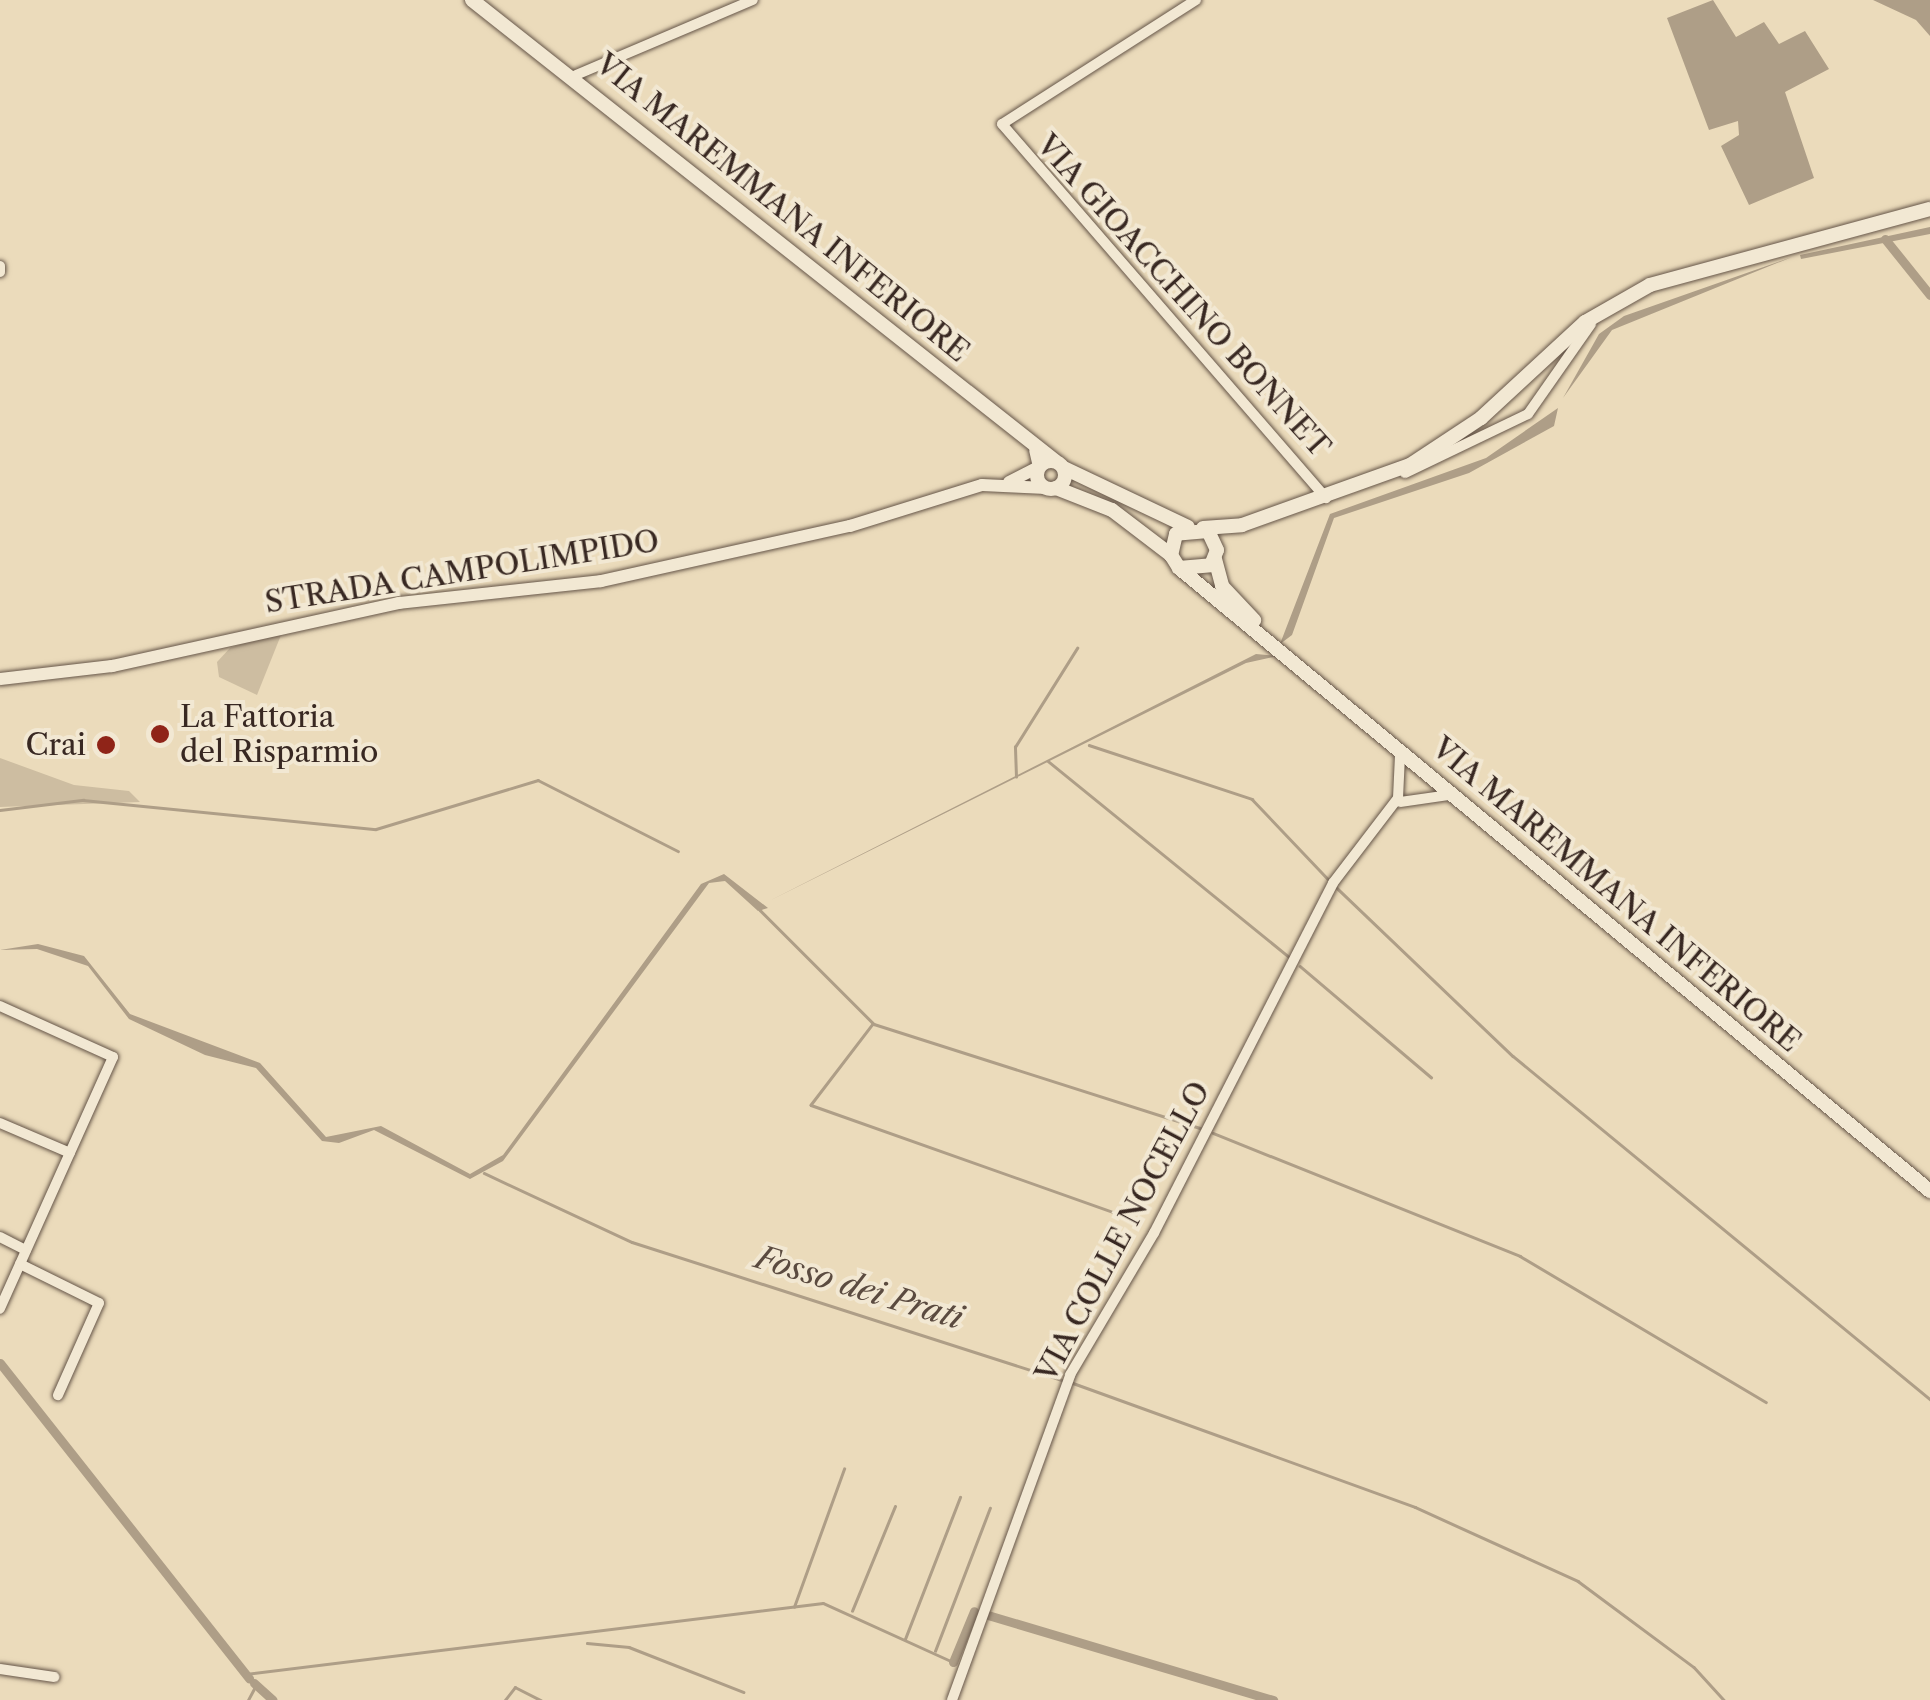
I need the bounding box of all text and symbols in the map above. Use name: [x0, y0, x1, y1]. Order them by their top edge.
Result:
street label: VIA MAREMMANA INFERIORE: [587, 45, 977, 371]
street label: VIA GIOACCHINO BONNET: [1028, 127, 1338, 465]
street label: STRADA CAMPOLIMPIDO: [262, 523, 662, 621]
place label: La Fattoria del Risparmio: [180, 699, 379, 770]
marker: La Fattoria del Risparmio: [149, 723, 171, 745]
place label: Crai: [25, 727, 86, 763]
street label: VIA MAREMMANA INFERIORE: [1424, 729, 1808, 1061]
marker: Crai: [95, 734, 117, 756]
street label: VIA COLLE NOCELLO: [1028, 1075, 1218, 1389]
water label: Fosso dei Prati: [751, 1238, 967, 1338]

